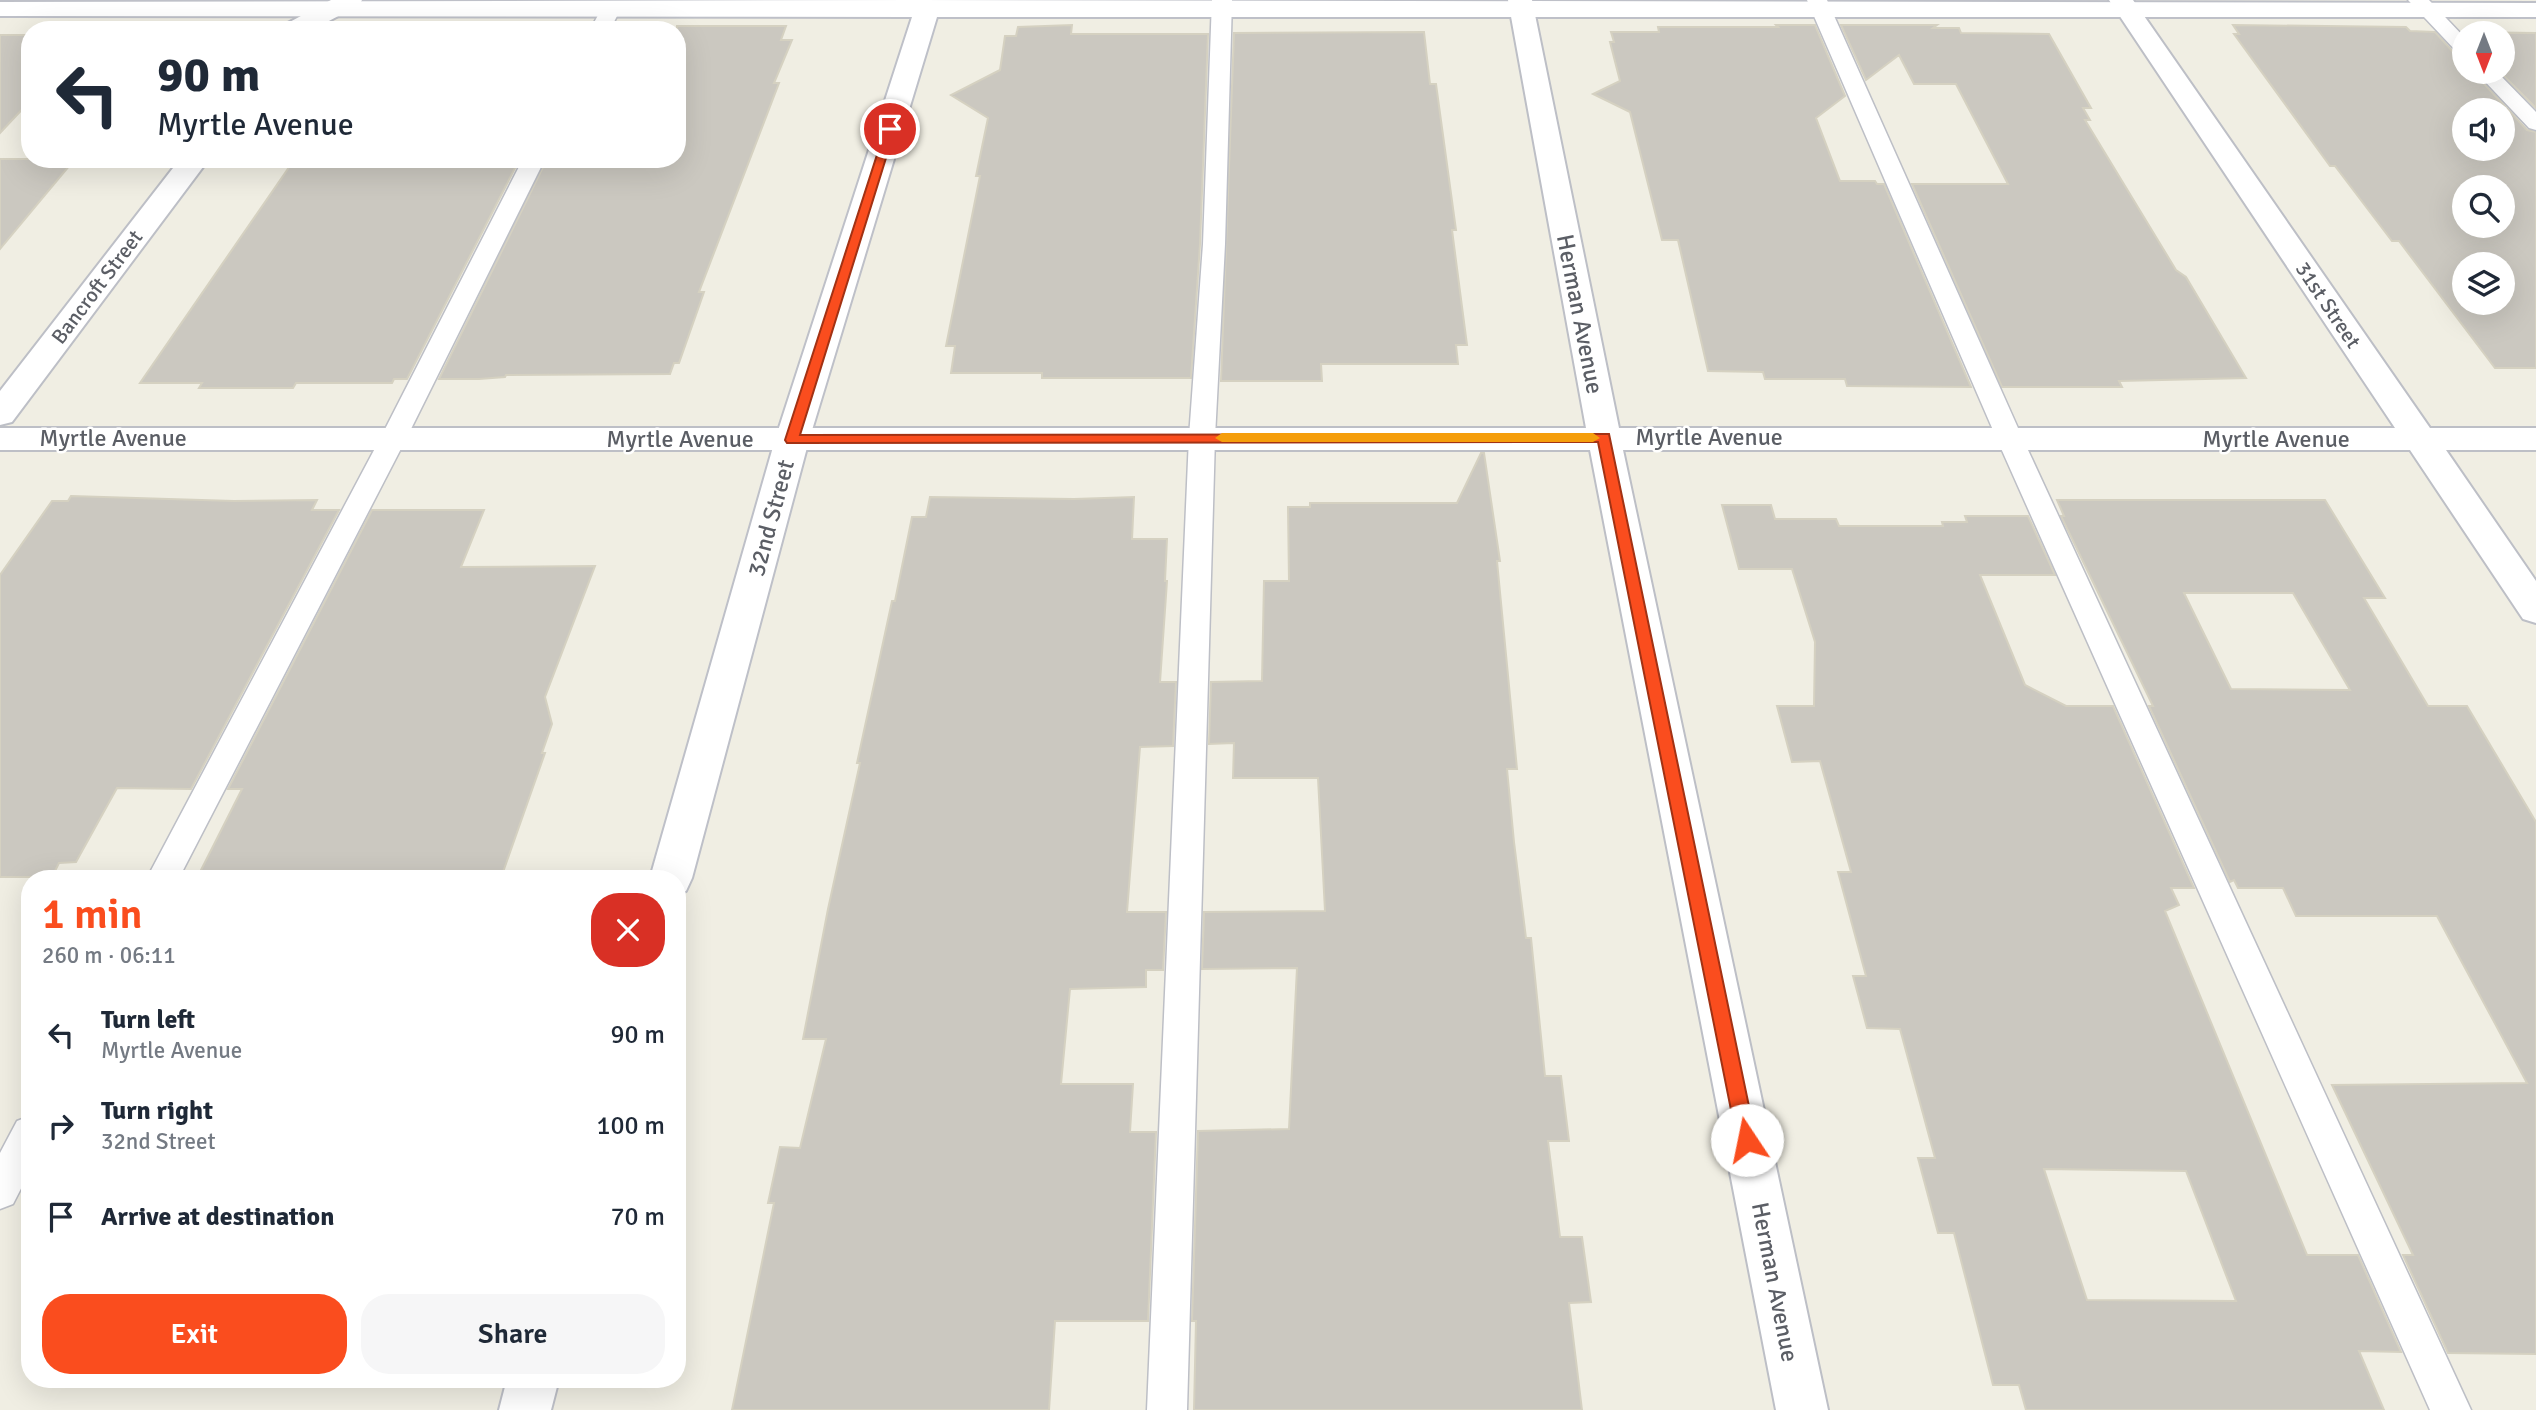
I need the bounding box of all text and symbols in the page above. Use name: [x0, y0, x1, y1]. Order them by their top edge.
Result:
north arrow: [2452, 21, 2515, 84]
map controls: [2452, 21, 2515, 315]
text: 90 m: [157, 45, 260, 105]
icon: left: [42, 49, 133, 140]
button: sound: [2452, 98, 2515, 161]
pin: [860, 99, 920, 159]
text: Myrtle Avenue: [157, 105, 354, 144]
icon: arrive: [871, 110, 909, 148]
button: search: [2452, 175, 2515, 238]
street label: Bancroft Street: [46, 225, 148, 349]
street label: Herman Avenue: [1550, 232, 1610, 396]
button: layers: [2452, 252, 2515, 315]
street label: 31st Street: [2290, 257, 2366, 353]
street label: Myrtle Avenue: [1635, 422, 1783, 452]
street label: Myrtle Avenue: [39, 423, 187, 453]
street label: Myrtle Avenue: [606, 424, 754, 454]
street label: Myrtle Avenue: [2202, 424, 2350, 454]
street label: 32nd Street: [741, 456, 801, 580]
text: 1 min: [42, 889, 143, 940]
button: close: [591, 893, 665, 967]
text: 260 m · 06:11: [42, 941, 176, 970]
text: Turn left: [101, 1004, 195, 1036]
icon: left: [42, 1016, 80, 1054]
text: 90 m: [610, 1019, 665, 1051]
text: Myrtle Avenue: [101, 1036, 242, 1065]
text: Turn right: [101, 1095, 213, 1127]
position arrow: [1710, 1103, 1784, 1177]
icon: right: [42, 1107, 80, 1145]
text: 100 m: [596, 1110, 665, 1142]
text: 32nd Street: [101, 1127, 216, 1156]
icon: arrive: [42, 1198, 80, 1236]
street label: Herman Avenue: [1745, 1200, 1805, 1364]
text: Arrive at destination: [101, 1201, 334, 1233]
text: 70 m: [610, 1201, 665, 1233]
button: Exit: [42, 1294, 347, 1374]
button: Share: [361, 1294, 665, 1374]

